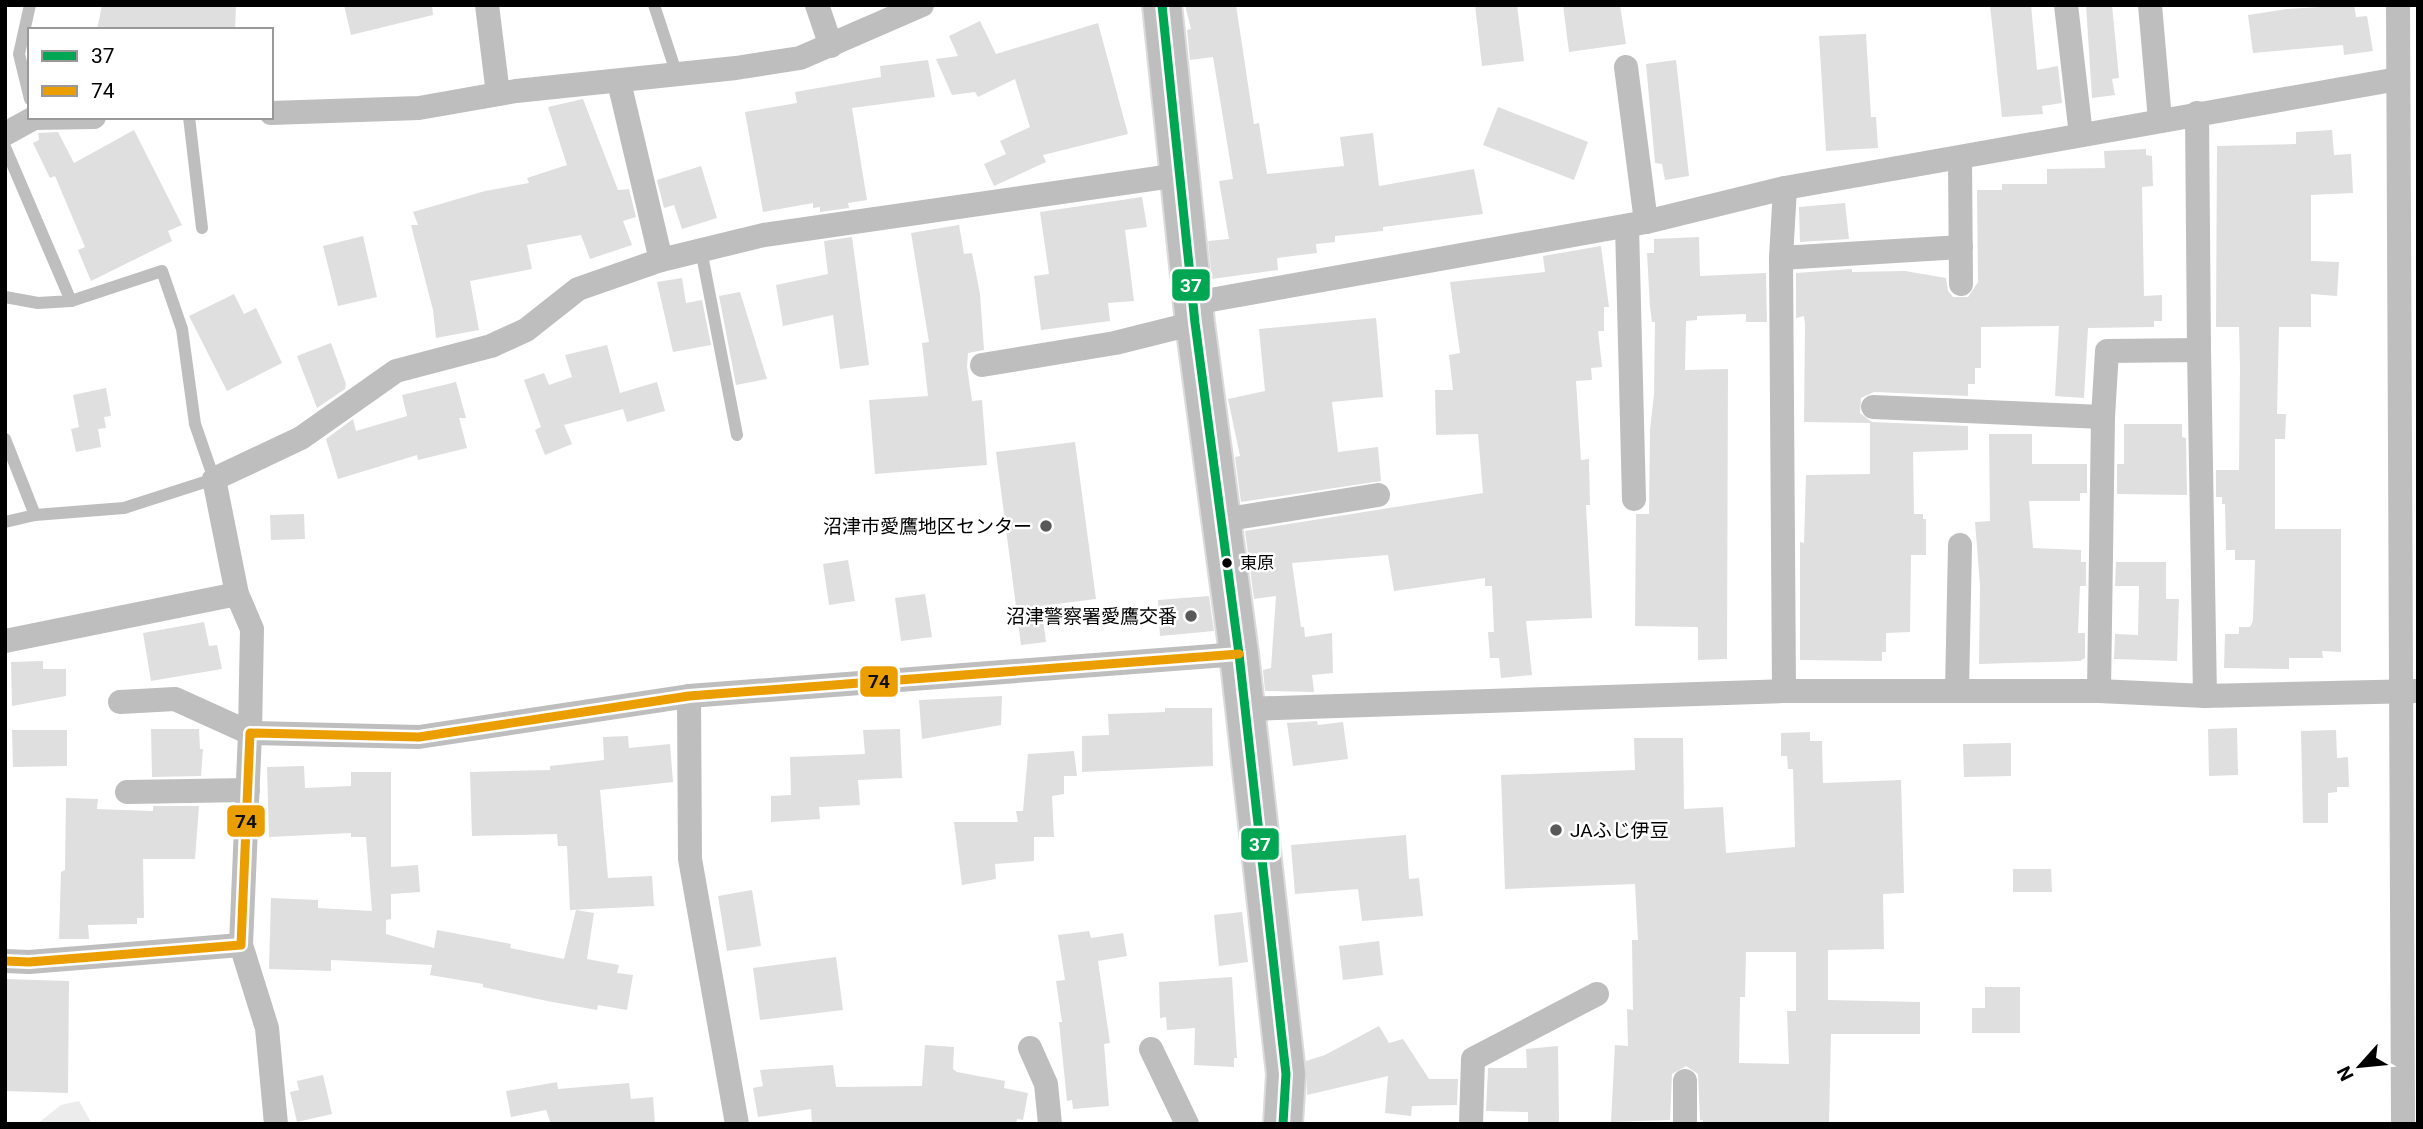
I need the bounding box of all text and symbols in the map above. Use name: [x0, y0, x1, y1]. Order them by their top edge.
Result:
legend: [28, 28, 273, 119]
text: 37: [91, 44, 115, 68]
text: 74: [91, 79, 115, 103]
line badge: 37: [1171, 268, 1211, 302]
text: 37: [1180, 274, 1202, 297]
place label: 沼津市愛鷹地区センター: [823, 515, 1032, 538]
marker: 沼津市愛鷹地区センター: [1038, 518, 1054, 534]
place label: 東原: [1240, 553, 1274, 573]
marker: 東原: [1220, 556, 1234, 570]
place label: 沼津警察署愛鷹交番: [1006, 605, 1177, 628]
marker: 沼津警察署愛鷹交番: [1183, 608, 1199, 624]
line badge: 74: [859, 665, 899, 698]
text: 74: [868, 670, 890, 693]
line badge: 74: [226, 804, 266, 838]
text: 74: [235, 810, 257, 833]
place label: JAふじ伊豆: [1570, 819, 1669, 842]
marker: JAふじ伊豆: [1548, 822, 1564, 838]
line badge: 37: [1240, 827, 1280, 861]
text: 37: [1249, 833, 1271, 856]
north arrow: [2325, 1031, 2395, 1101]
text: N: [2332, 1062, 2359, 1085]

